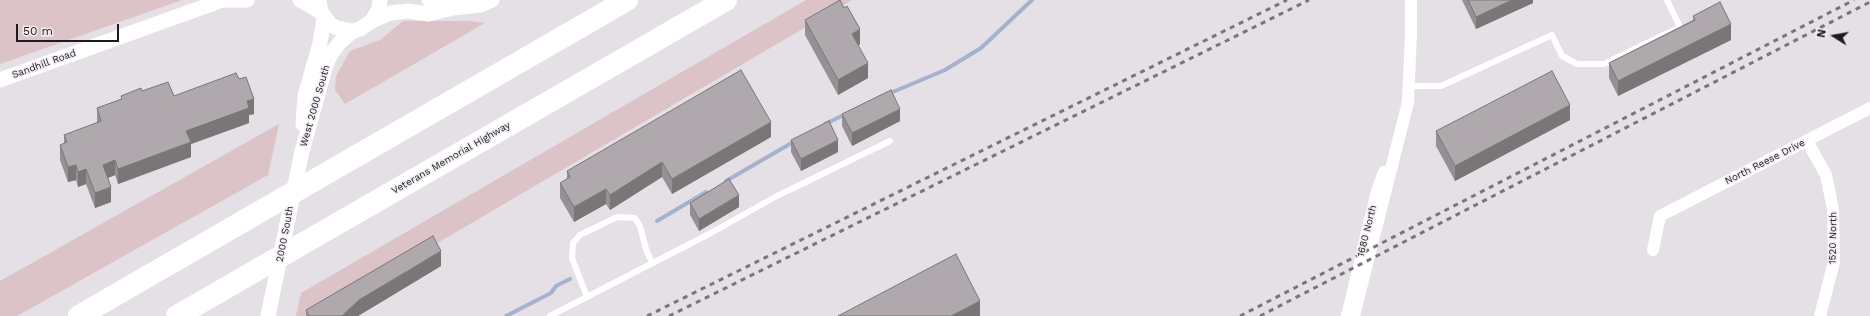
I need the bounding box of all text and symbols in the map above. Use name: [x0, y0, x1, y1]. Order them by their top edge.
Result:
scale bar: [18, 16, 121, 42]
north arrow: [1814, 16, 1854, 56]
text: 50 m: [23, 24, 53, 38]
text: N: [1815, 28, 1829, 39]
street label: Sandhill Road: [10, 47, 78, 81]
street label: West 2000 South: [298, 64, 332, 148]
street label: Veterans Memorial Highway: [390, 119, 512, 197]
street label: North Reese Drive: [1723, 137, 1807, 187]
street label: 1680 North: [1355, 204, 1379, 258]
street label: 2000 South: [274, 205, 296, 263]
street label: 1520 North: [1827, 212, 1839, 264]

